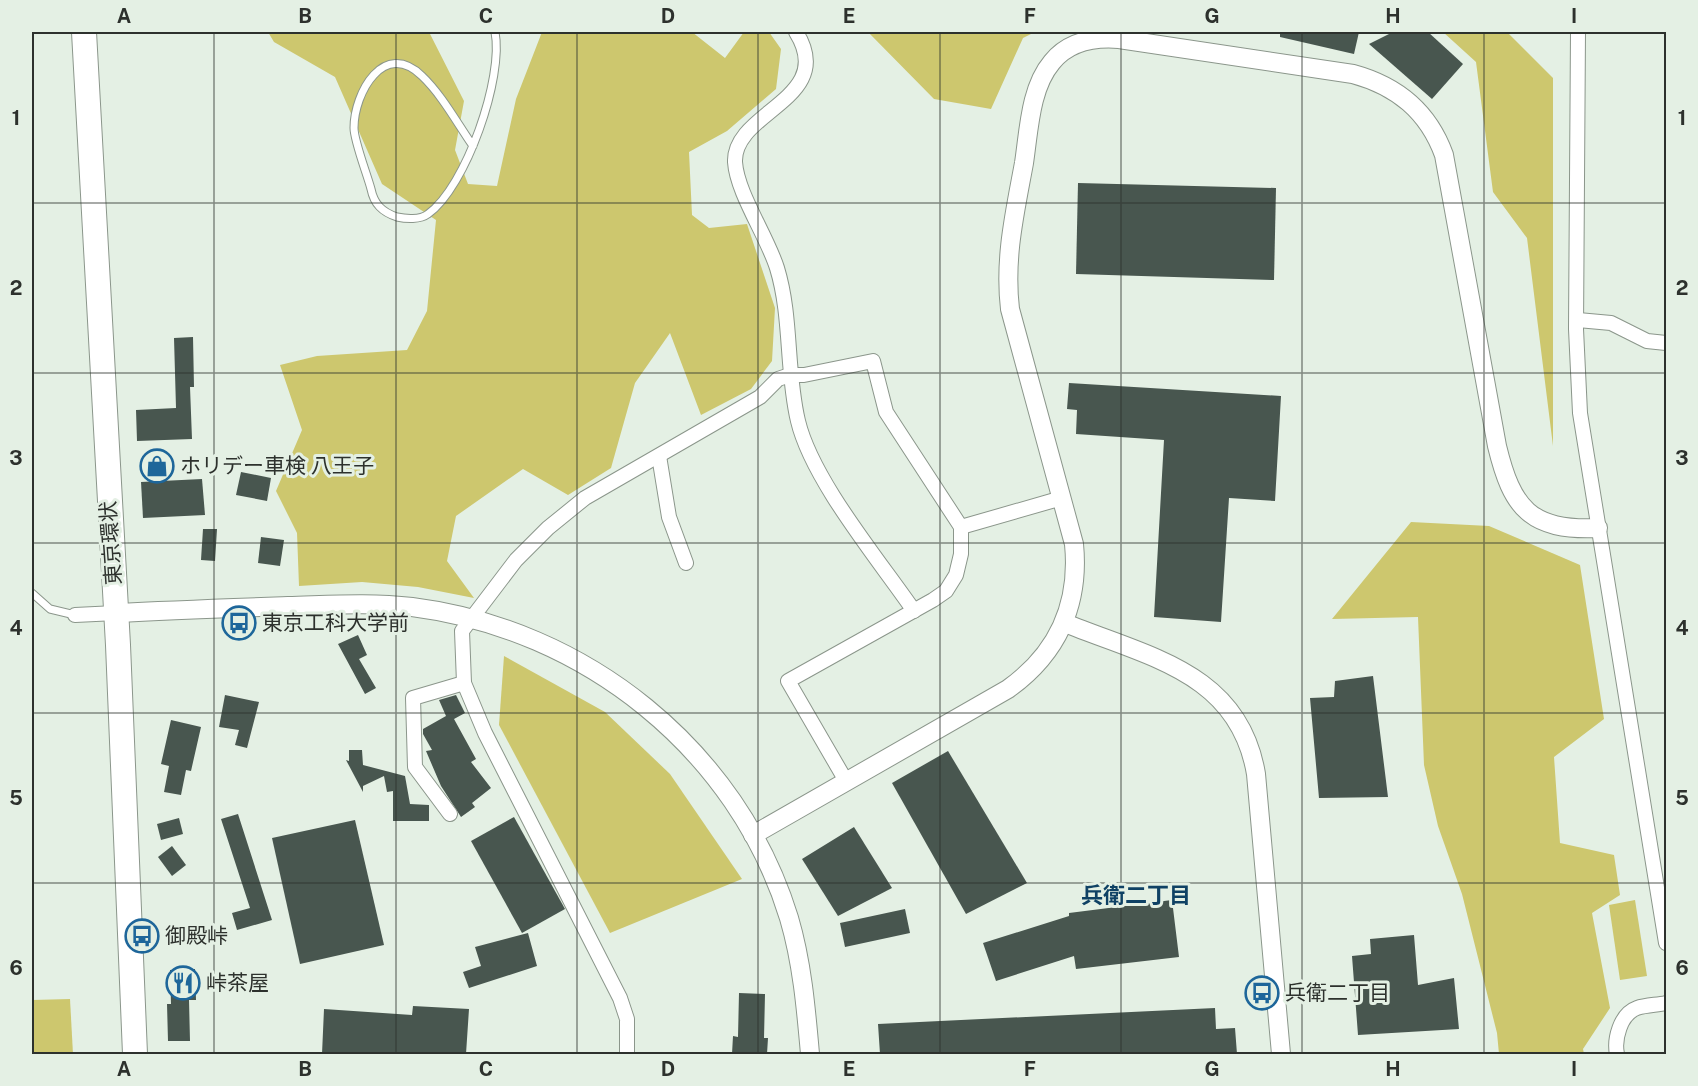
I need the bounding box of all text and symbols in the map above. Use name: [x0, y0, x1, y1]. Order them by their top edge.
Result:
text: A: [117, 4, 131, 28]
text: B: [298, 4, 312, 28]
text: C: [479, 4, 493, 28]
text: D: [661, 4, 675, 28]
text: E: [843, 4, 855, 28]
text: F: [1024, 4, 1036, 28]
text: G: [1204, 4, 1220, 28]
text: H: [1385, 4, 1401, 28]
text: I: [1571, 4, 1577, 28]
text: 1: [12, 106, 20, 130]
text: 1: [1678, 106, 1686, 130]
text: 2: [10, 276, 22, 300]
text: 2: [1676, 276, 1688, 300]
text: 3: [9, 446, 23, 470]
text: 3: [1675, 446, 1689, 470]
shop icon: ホリデー車検 八王子: [139, 448, 175, 484]
place label: ホリデー車検 八王子: [180, 453, 374, 478]
street label: 東京環状: [95, 500, 126, 586]
bus stop icon: 東京工科大学前: [221, 605, 257, 641]
place label: 東京工科大学前: [262, 610, 409, 635]
text: 4: [9, 616, 23, 640]
text: 4: [1675, 616, 1689, 640]
text: 5: [9, 786, 23, 810]
text: 5: [1675, 786, 1689, 810]
district label: 兵衛二丁目: [1081, 882, 1191, 908]
bus stop icon: 御殿峠: [124, 918, 160, 954]
place label: 御殿峠: [165, 923, 228, 948]
text: 6: [9, 956, 23, 980]
text: 6: [1675, 956, 1689, 980]
restaurant icon: 峠茶屋: [165, 965, 201, 1001]
place label: 峠茶屋: [206, 970, 269, 995]
bus stop icon: 兵衛二丁目: [1244, 975, 1280, 1011]
place label: 兵衛二丁目: [1285, 980, 1390, 1005]
text: A: [117, 1057, 131, 1081]
text: B: [298, 1057, 312, 1081]
text: C: [479, 1057, 493, 1081]
text: D: [661, 1057, 675, 1081]
text: E: [843, 1057, 855, 1081]
text: F: [1024, 1057, 1036, 1081]
text: G: [1204, 1057, 1220, 1081]
text: H: [1385, 1057, 1401, 1081]
text: I: [1571, 1057, 1577, 1081]

